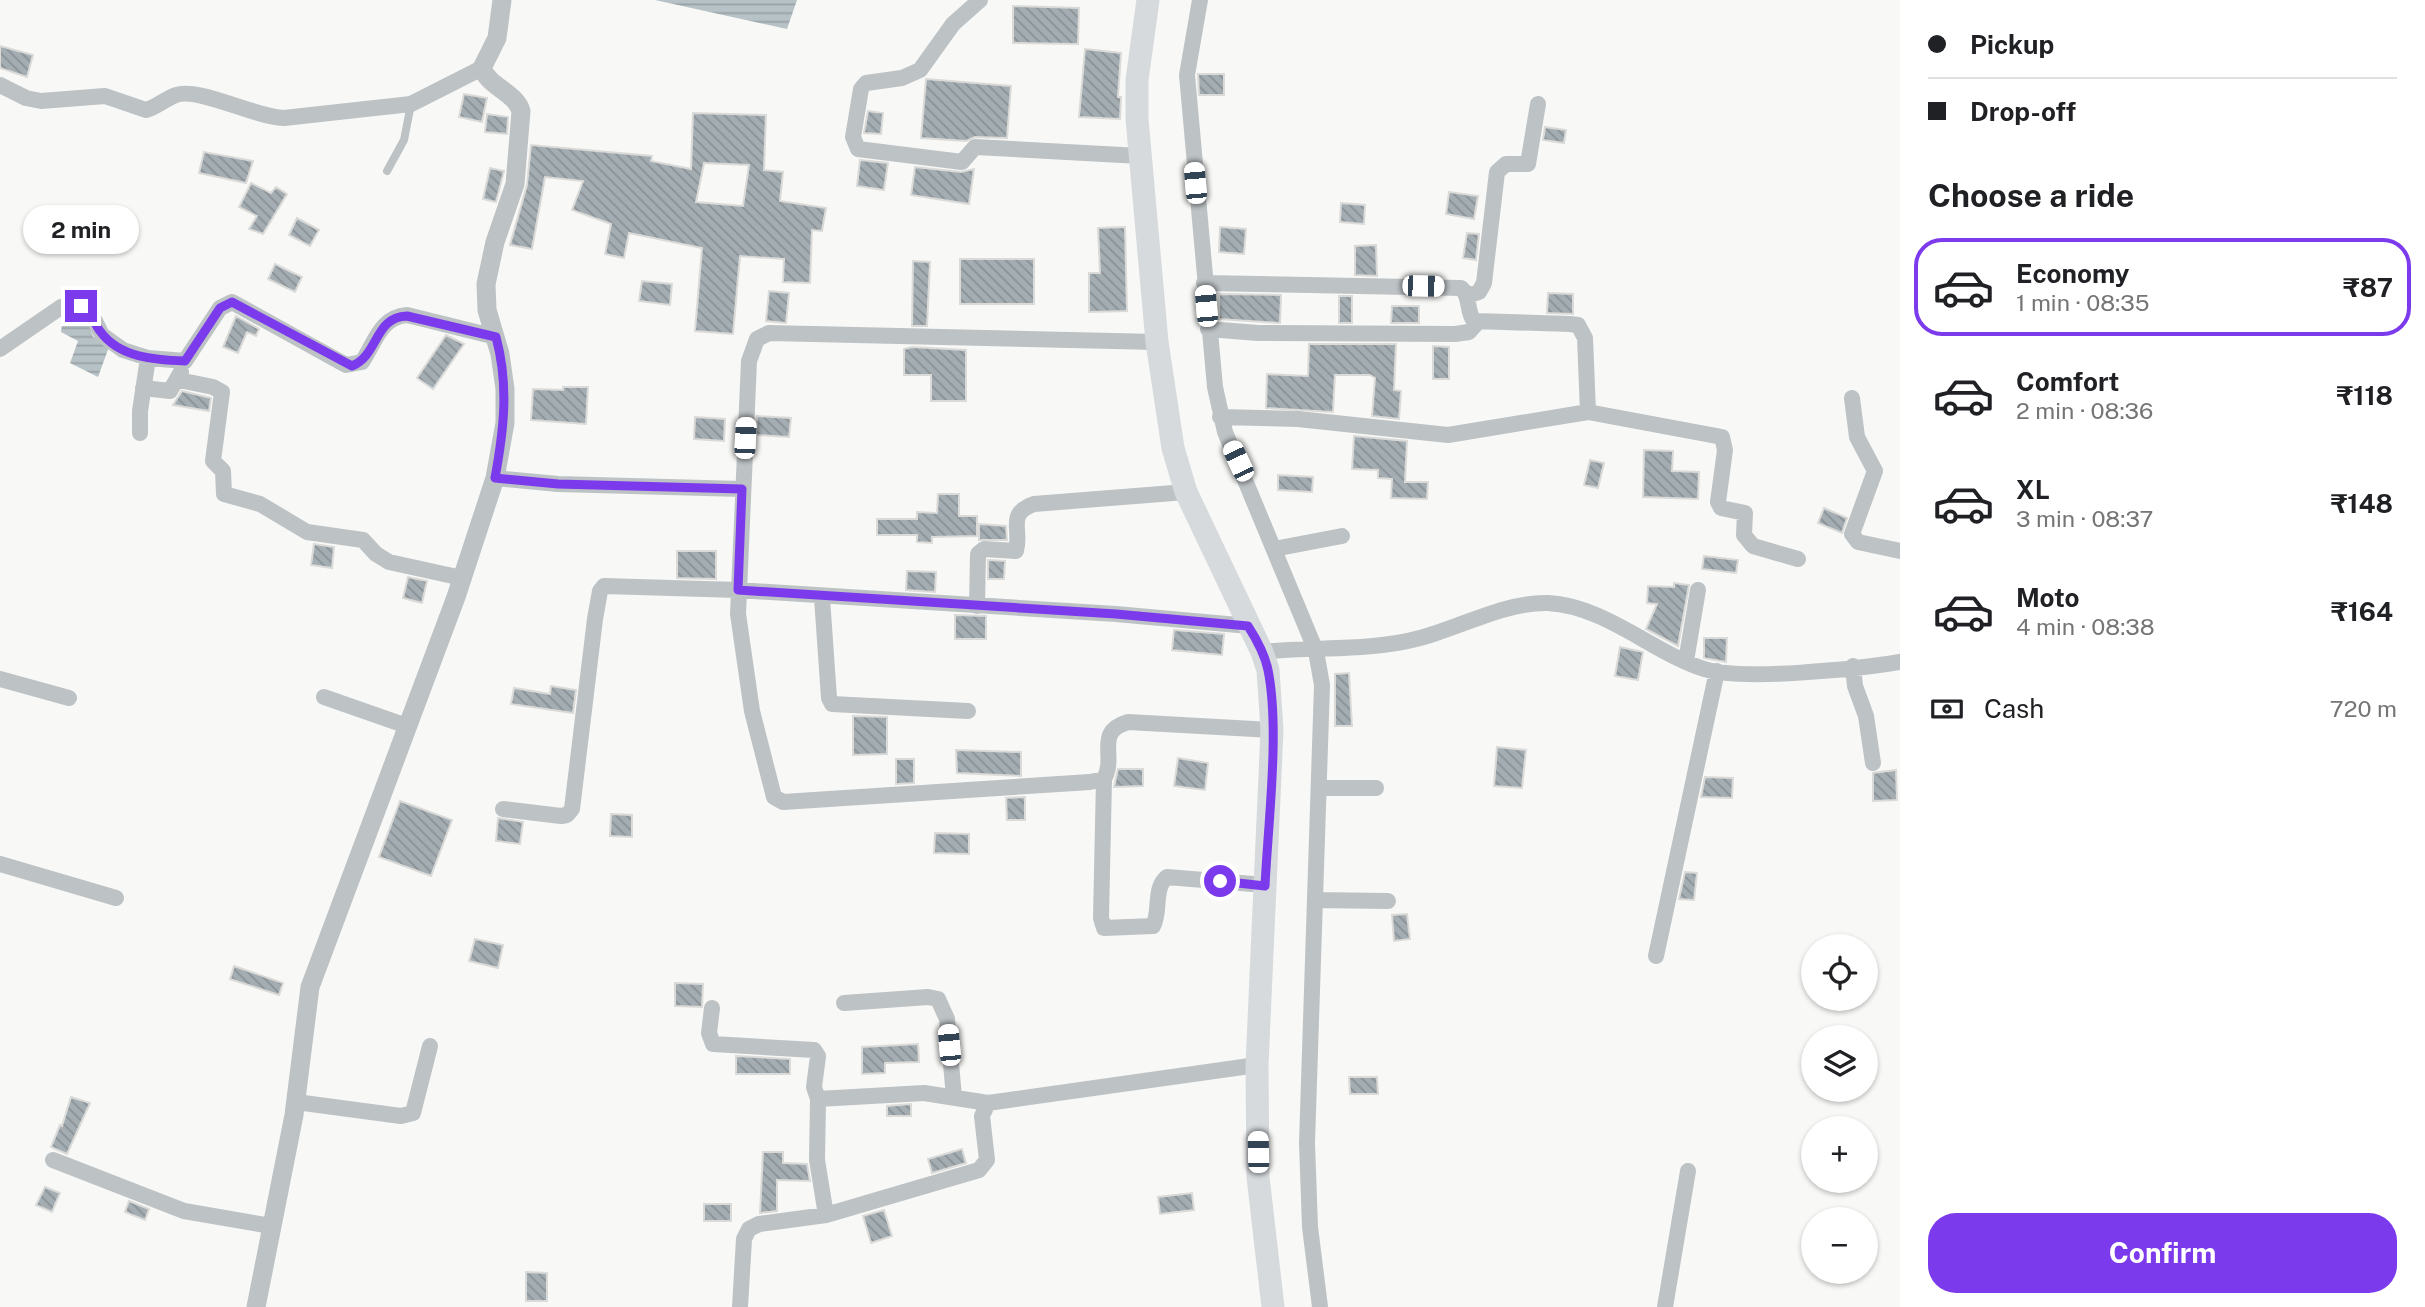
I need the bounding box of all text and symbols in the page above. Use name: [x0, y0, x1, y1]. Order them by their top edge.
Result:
text: Pickup: [1970, 29, 2054, 60]
text: Drop-off: [1970, 96, 2076, 127]
car: [1183, 161, 1208, 205]
text: Choose a ride: [1928, 177, 2134, 214]
callout: 2 min: [23, 204, 139, 254]
text: 2 min: [51, 216, 111, 243]
icon: car: [1932, 256, 1995, 319]
text: Economy: [2016, 258, 2129, 289]
text: ₹87: [2343, 272, 2393, 303]
car: [1402, 275, 1445, 297]
car: [1194, 284, 1219, 328]
text: 1 min · 08:35: [2016, 289, 2150, 316]
route end: [65, 290, 97, 322]
icon: car: [1932, 364, 1995, 427]
text: Comfort: [2016, 366, 2119, 397]
text: ₹118: [2337, 380, 2393, 411]
text: 2 min · 08:36: [2016, 397, 2153, 424]
car: [734, 416, 757, 460]
car: [1220, 438, 1257, 484]
icon: car: [1932, 472, 1995, 535]
text: XL: [2016, 474, 2050, 505]
text: ₹148: [2331, 488, 2393, 519]
text: 3 min · 08:37: [2016, 505, 2153, 532]
icon: car: [1932, 580, 1995, 643]
text: Moto: [2016, 582, 2079, 613]
text: ₹164: [2331, 596, 2393, 627]
text: 4 min · 08:38: [2016, 613, 2155, 640]
icon: cash: [1928, 690, 1966, 728]
text: Cash: [1984, 693, 2044, 724]
text: 720 m: [2330, 695, 2397, 722]
route start: [1204, 865, 1236, 897]
map controls: [1801, 934, 1878, 1284]
button: locate: [1801, 934, 1878, 1011]
car: [937, 1023, 962, 1067]
button: layers: [1801, 1025, 1878, 1102]
button: +: [1801, 1116, 1878, 1193]
car: [1248, 1131, 1269, 1173]
button: −: [1801, 1207, 1878, 1284]
button: Confirm: [1928, 1213, 2397, 1293]

